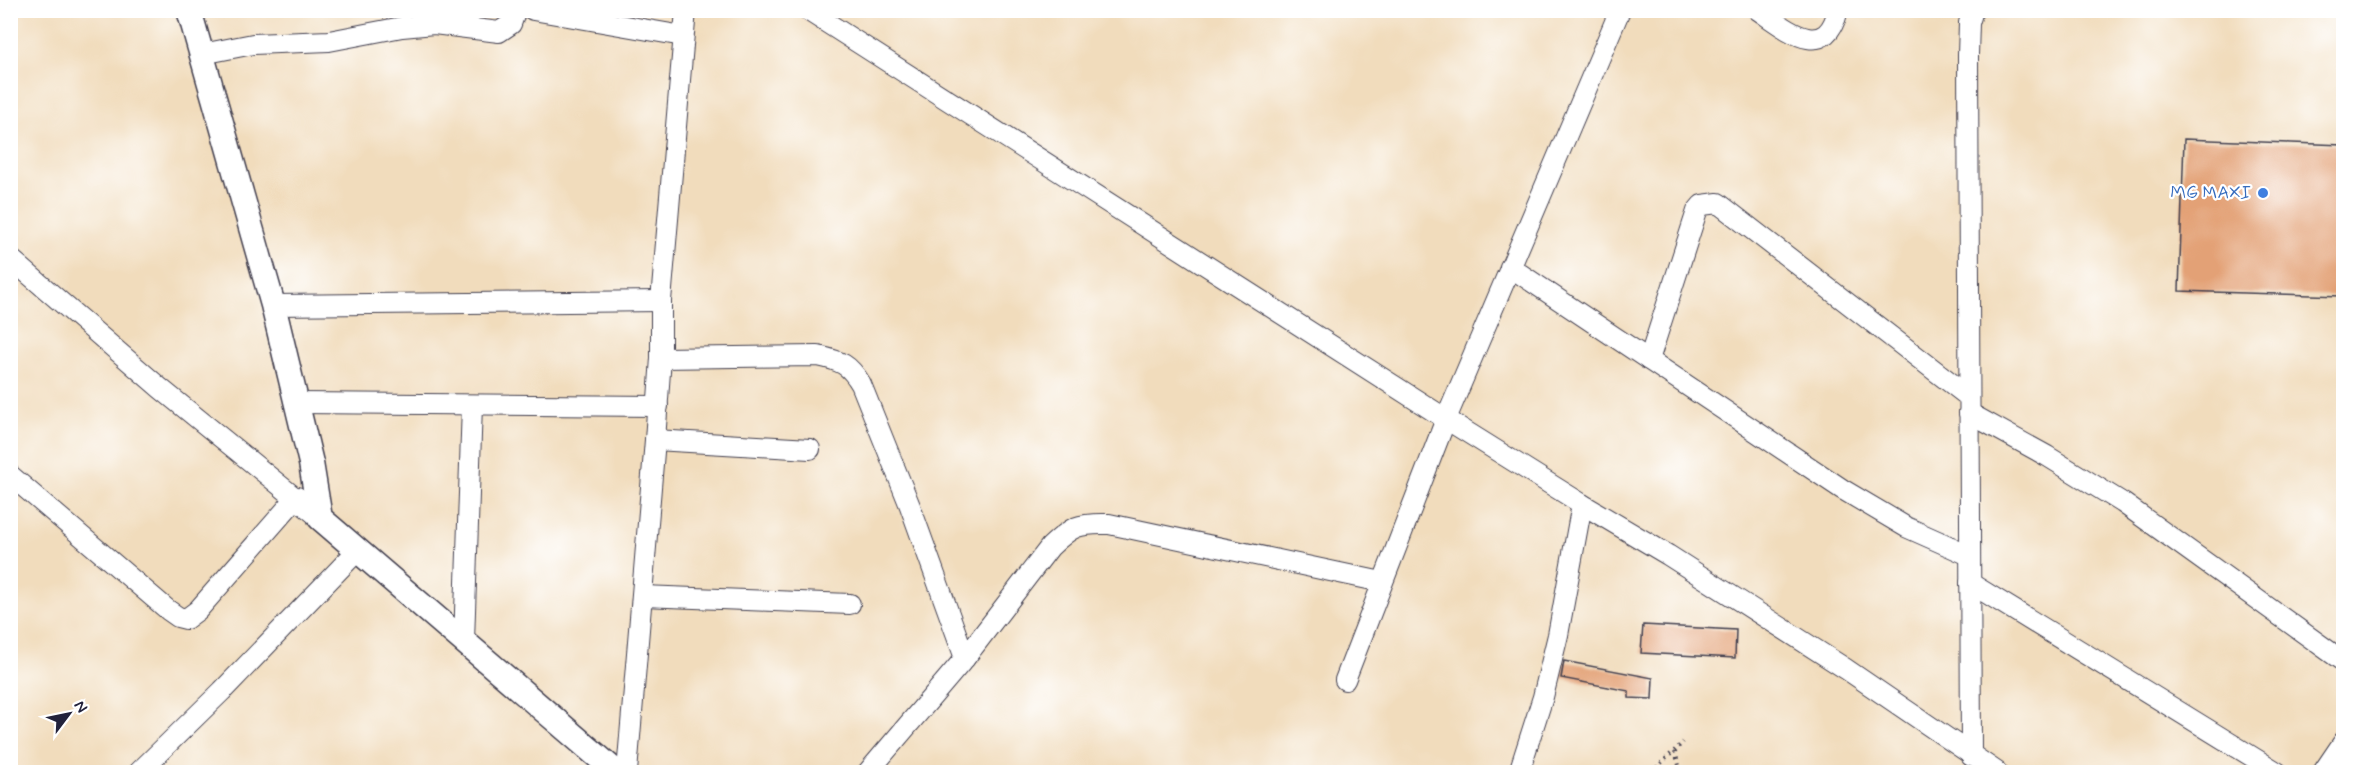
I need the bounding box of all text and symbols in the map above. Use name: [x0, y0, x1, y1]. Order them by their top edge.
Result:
place label: MG MAXI: [2170, 181, 2251, 205]
marker: MG MAXI: [2256, 186, 2270, 200]
north arrow: [39, 684, 99, 744]
text: N: [69, 697, 92, 717]

